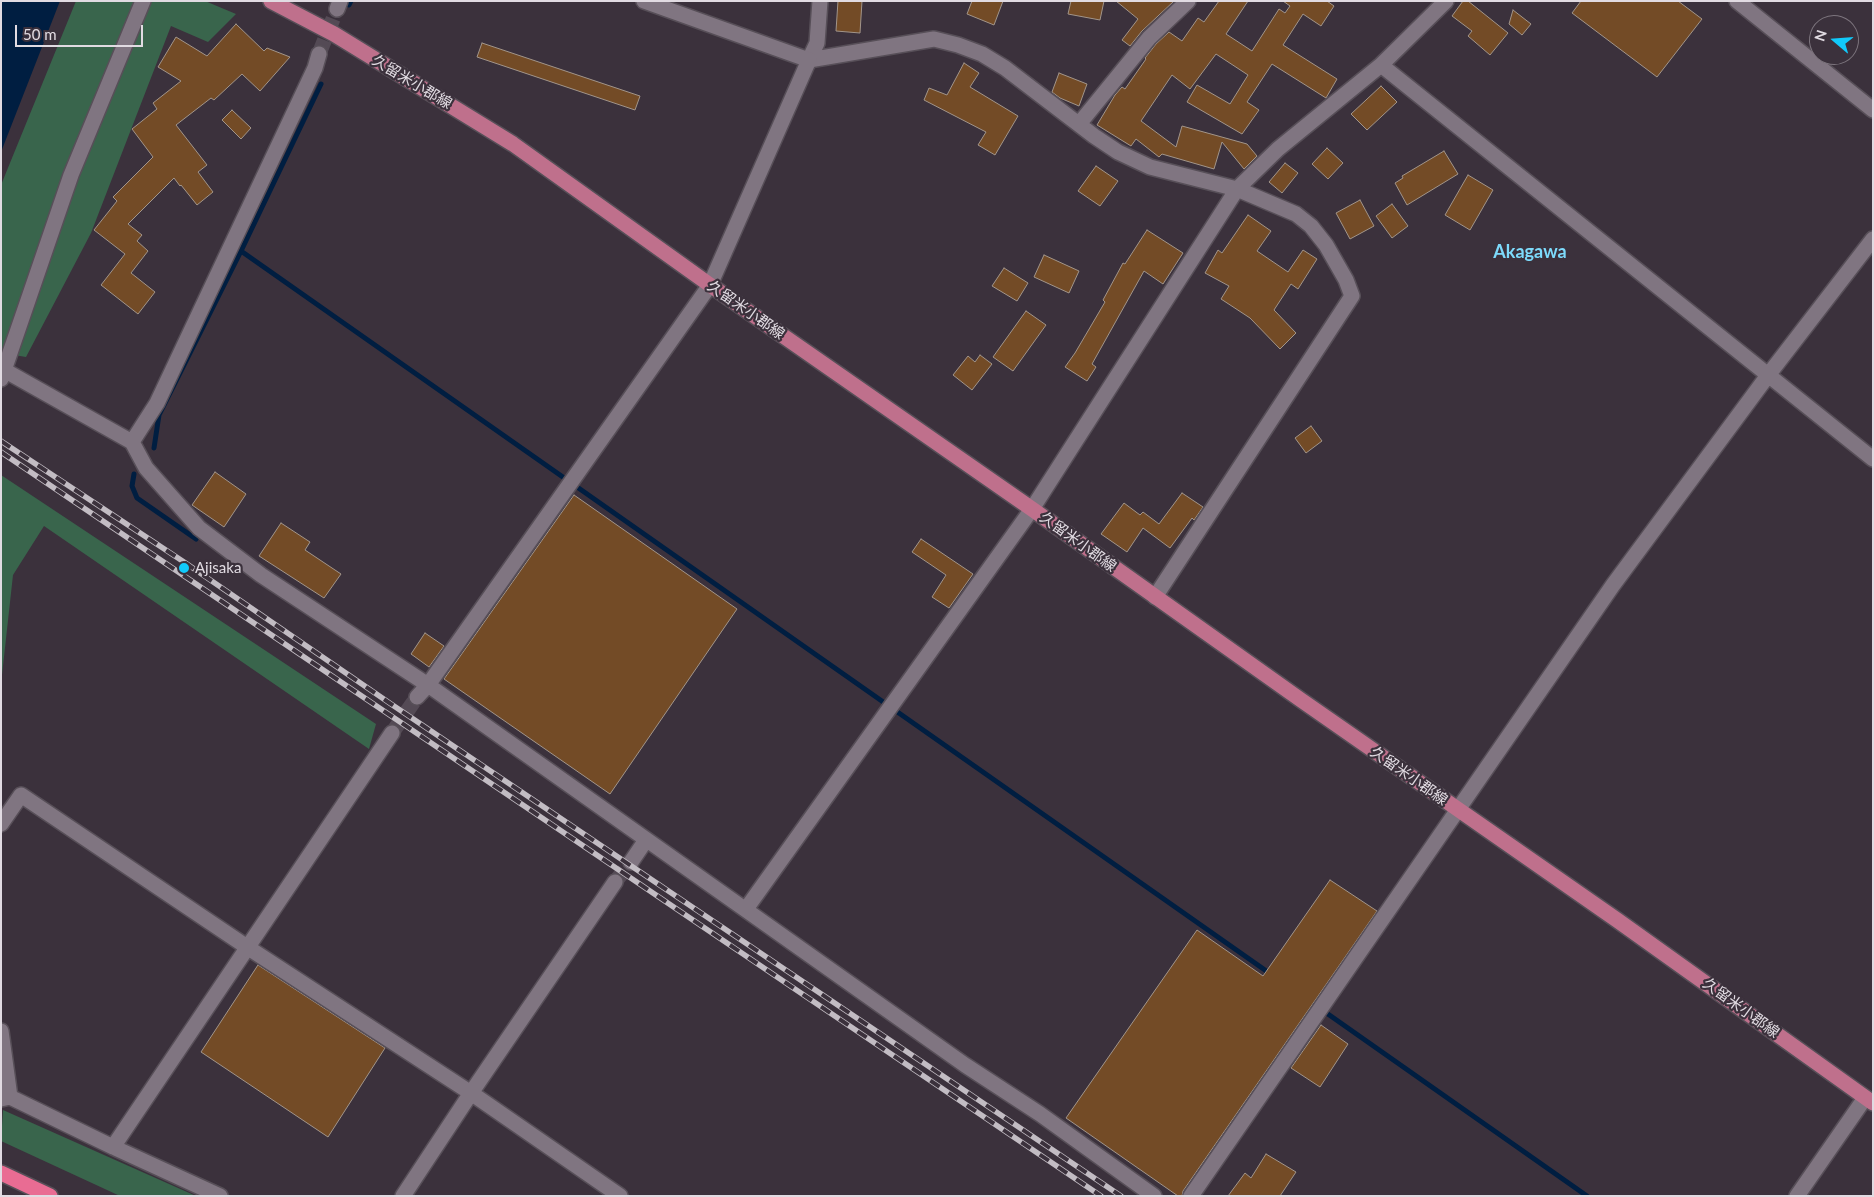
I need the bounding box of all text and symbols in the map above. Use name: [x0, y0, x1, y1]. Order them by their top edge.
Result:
scale bar: [18, 15, 145, 47]
north arrow: [1809, 15, 1859, 65]
text: 50 m: [23, 25, 57, 43]
text: N: [1810, 28, 1830, 43]
street label: 久留米小郡線: [369, 51, 455, 113]
district label: Akagawa: [1493, 241, 1567, 263]
street label: 久留米小郡線: [704, 277, 788, 343]
street label: 久留米小郡線: [1036, 508, 1120, 576]
place label: Ajisaka: [195, 559, 241, 577]
marker: Ajisaka: [177, 561, 191, 575]
street label: 久留米小郡線: [1367, 743, 1451, 809]
street label: 久留米小郡線: [1699, 974, 1783, 1042]

